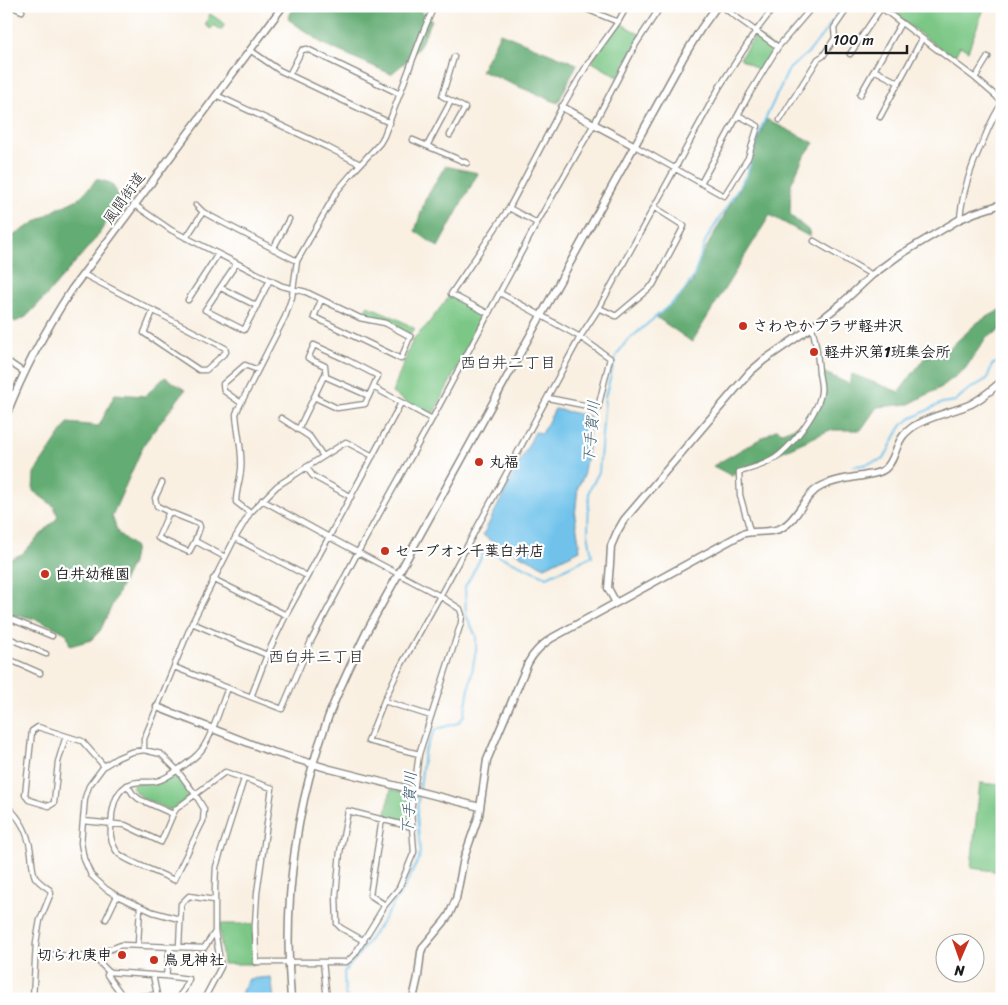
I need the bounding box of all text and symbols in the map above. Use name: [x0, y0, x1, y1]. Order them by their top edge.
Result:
scale bar: [826, 22, 907, 54]
text: 100 m: [833, 27, 874, 53]
street label: 風間街道: [96, 166, 152, 230]
place label: さわやかプラザ軽井沢: [753, 313, 903, 339]
marker: さわやかプラザ軽井沢: [737, 320, 749, 332]
place label: 軽井沢第1班集会所: [824, 339, 950, 365]
marker: 軽井沢第1班集会所: [808, 346, 820, 358]
district label: 西白井二丁目: [460, 348, 556, 377]
water label: 下手賀川: [574, 399, 608, 465]
place label: 丸福: [489, 449, 519, 475]
marker: 丸福: [473, 456, 485, 468]
place label: セーブオン千葉白井店: [395, 538, 544, 564]
marker: セーブオン千葉白井店: [379, 545, 391, 557]
place label: 白井幼稚園: [55, 561, 130, 587]
marker: 白井幼稚園: [39, 568, 51, 580]
district label: 西白井三丁目: [268, 642, 364, 671]
water label: 下手賀川: [393, 770, 425, 836]
north arrow: [936, 932, 986, 982]
place label: 切られ庚申: [37, 942, 112, 968]
place label: 鳥見神社: [164, 947, 224, 973]
marker: 切られ庚申: [116, 949, 128, 961]
marker: 鳥見神社: [148, 954, 160, 966]
text: N: [954, 958, 966, 983]

